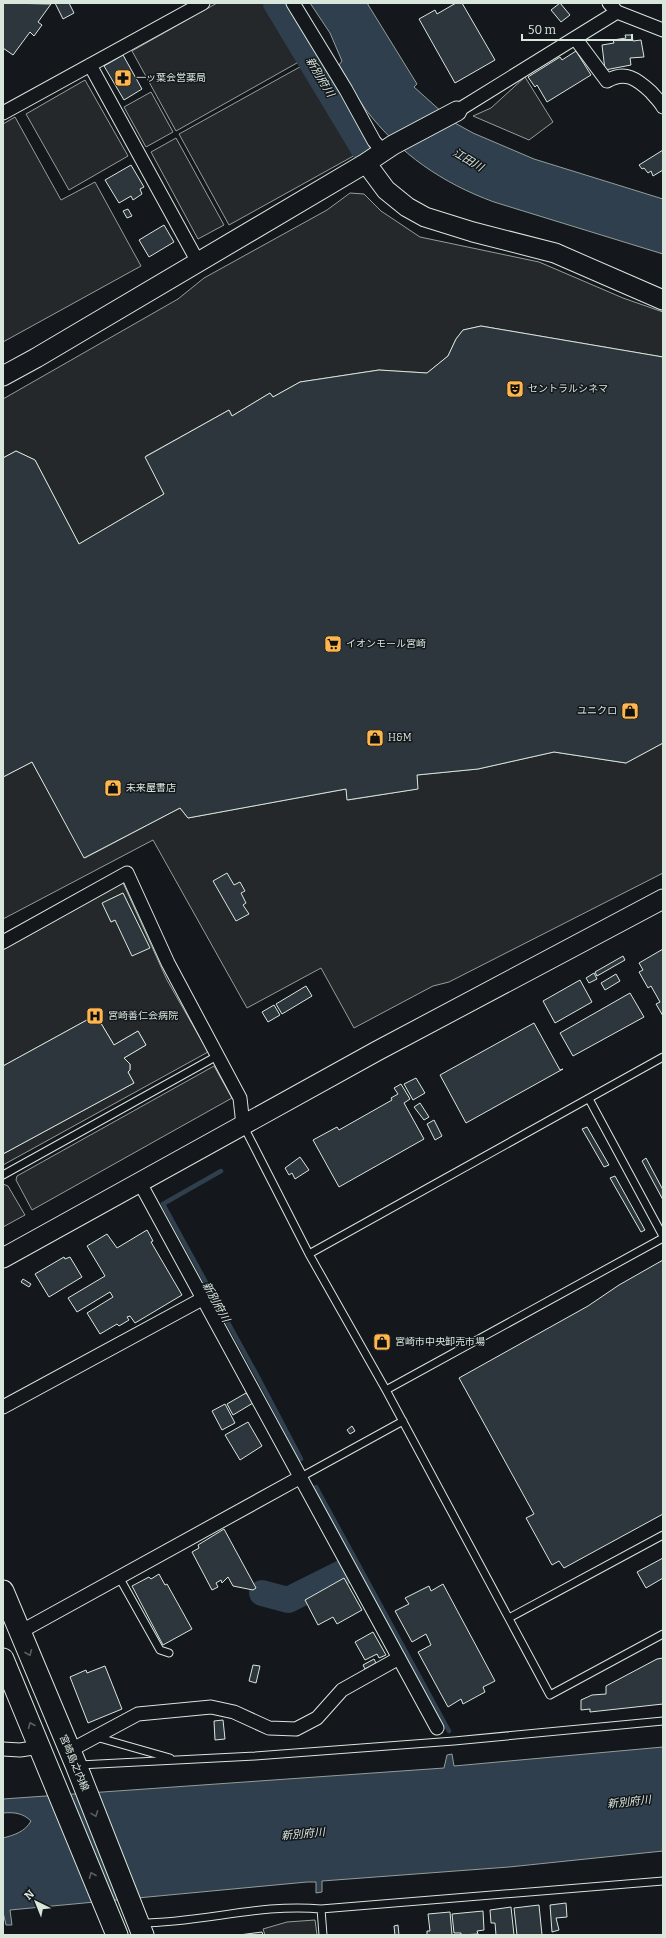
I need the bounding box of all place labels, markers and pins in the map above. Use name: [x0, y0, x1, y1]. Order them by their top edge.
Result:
pharmacy icon: 一ッ葉会営薬局: [113, 68, 133, 88]
place label: 一ッ葉会営薬局: [136, 72, 206, 84]
theatre icon: セントラルシネマ: [505, 379, 525, 399]
place label: セントラルシネマ: [528, 383, 608, 395]
supermarket icon: イオンモール宮崎: [323, 634, 343, 654]
place label: イオンモール宮崎: [346, 638, 426, 650]
shop icon: ユニクロ: [620, 701, 640, 721]
place label: ユニクロ: [577, 705, 617, 717]
shop icon: H&M: [365, 728, 385, 748]
place label: H&M: [388, 732, 412, 744]
shop icon: 未来屋書店: [103, 778, 123, 798]
place label: 未来屋書店: [126, 782, 176, 794]
hospital icon: 宮崎善仁会病院: [85, 1006, 105, 1026]
place label: 宮崎善仁会病院: [108, 1010, 178, 1022]
shop icon: 宮崎市中央卸売市場: [372, 1332, 392, 1352]
place label: 宮崎市中央卸売市場: [395, 1336, 485, 1348]

